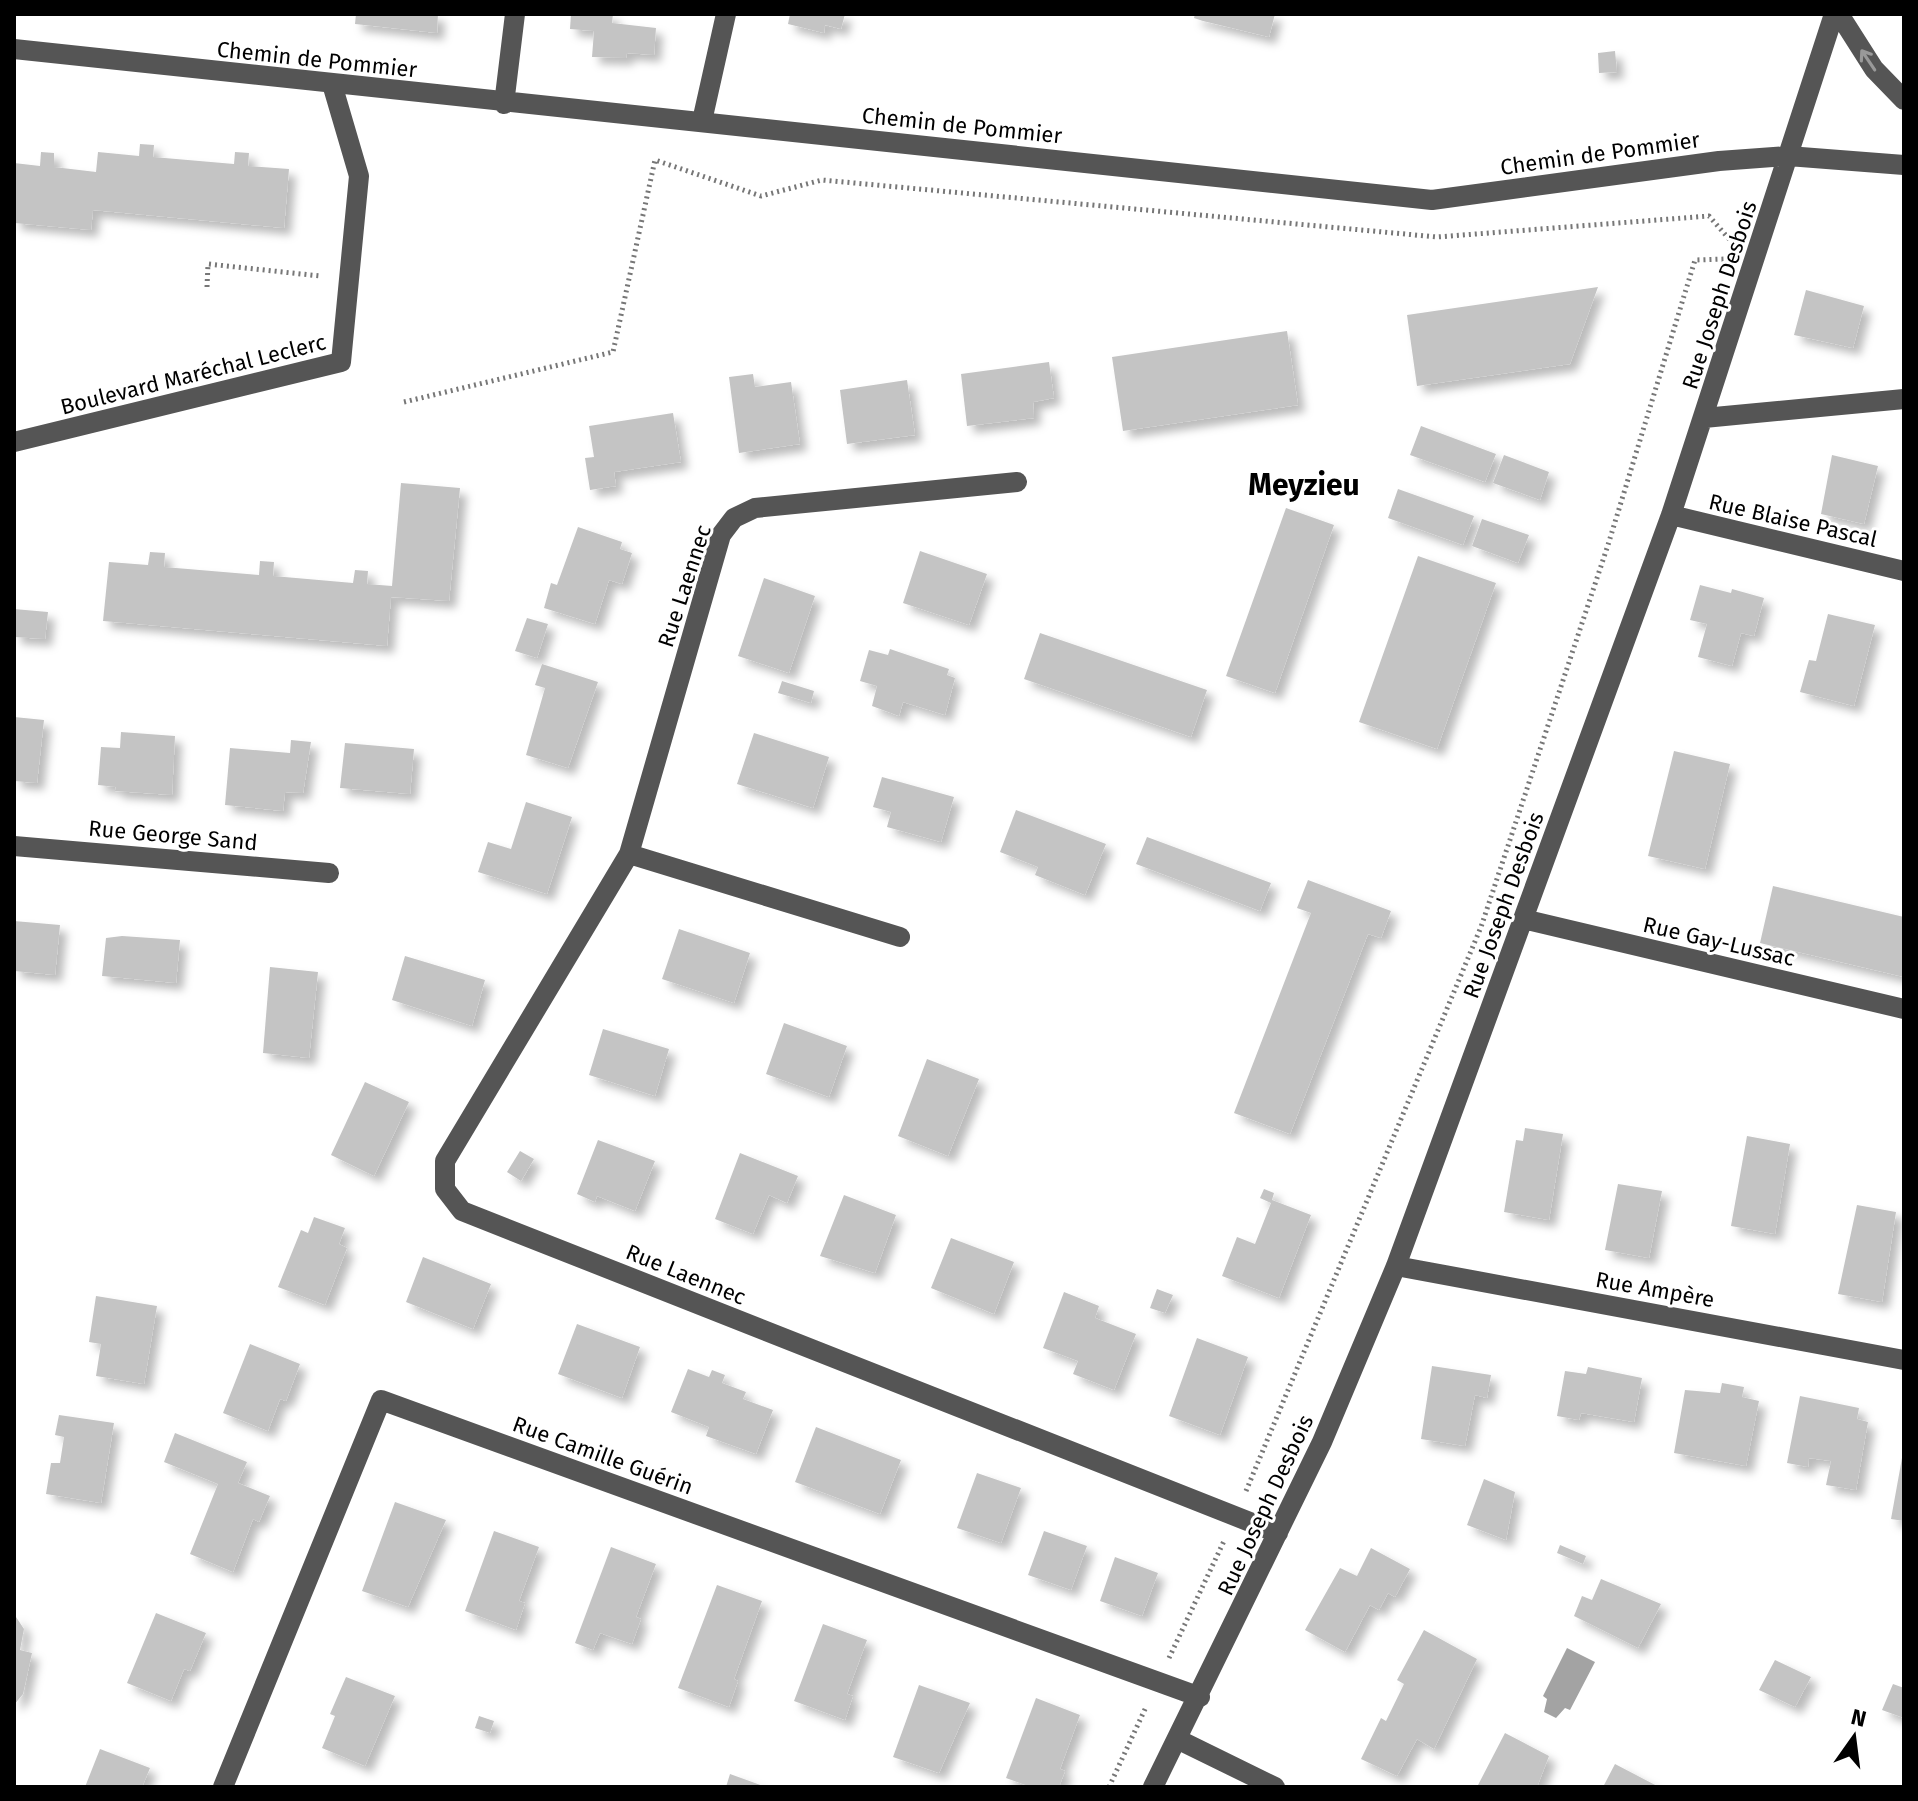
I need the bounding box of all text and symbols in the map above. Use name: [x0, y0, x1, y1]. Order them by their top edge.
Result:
street label: Chemin de Pommier: [216, 36, 419, 83]
one-way arrow: [1860, 49, 1876, 71]
street label: Chemin de Pommier: [861, 102, 1064, 149]
street label: Chemin de Pommier: [1499, 126, 1702, 181]
street label: Rue Joseph Desbois: [1676, 198, 1763, 393]
street label: Boulevard Maréchal Leclerc: [58, 328, 329, 421]
district label: Meyzieu: [1248, 467, 1360, 503]
street label: Rue Blaise Pascal: [1706, 488, 1880, 553]
street label: Rue Laennec: [652, 522, 717, 651]
street label: Rue Joseph Desbois: [1457, 808, 1550, 1002]
street label: Rue George Sand: [87, 815, 259, 856]
street label: Rue Gay-Lussac: [1640, 911, 1797, 972]
street label: Rue Laennec: [622, 1238, 750, 1311]
street label: Rue Ampère: [1593, 1266, 1716, 1313]
street label: Rue Camille Guérin: [509, 1410, 697, 1501]
street label: Rue Joseph Desbois: [1212, 1411, 1319, 1600]
north arrow: [1814, 1697, 1894, 1777]
text: N: [1848, 1703, 1869, 1733]

